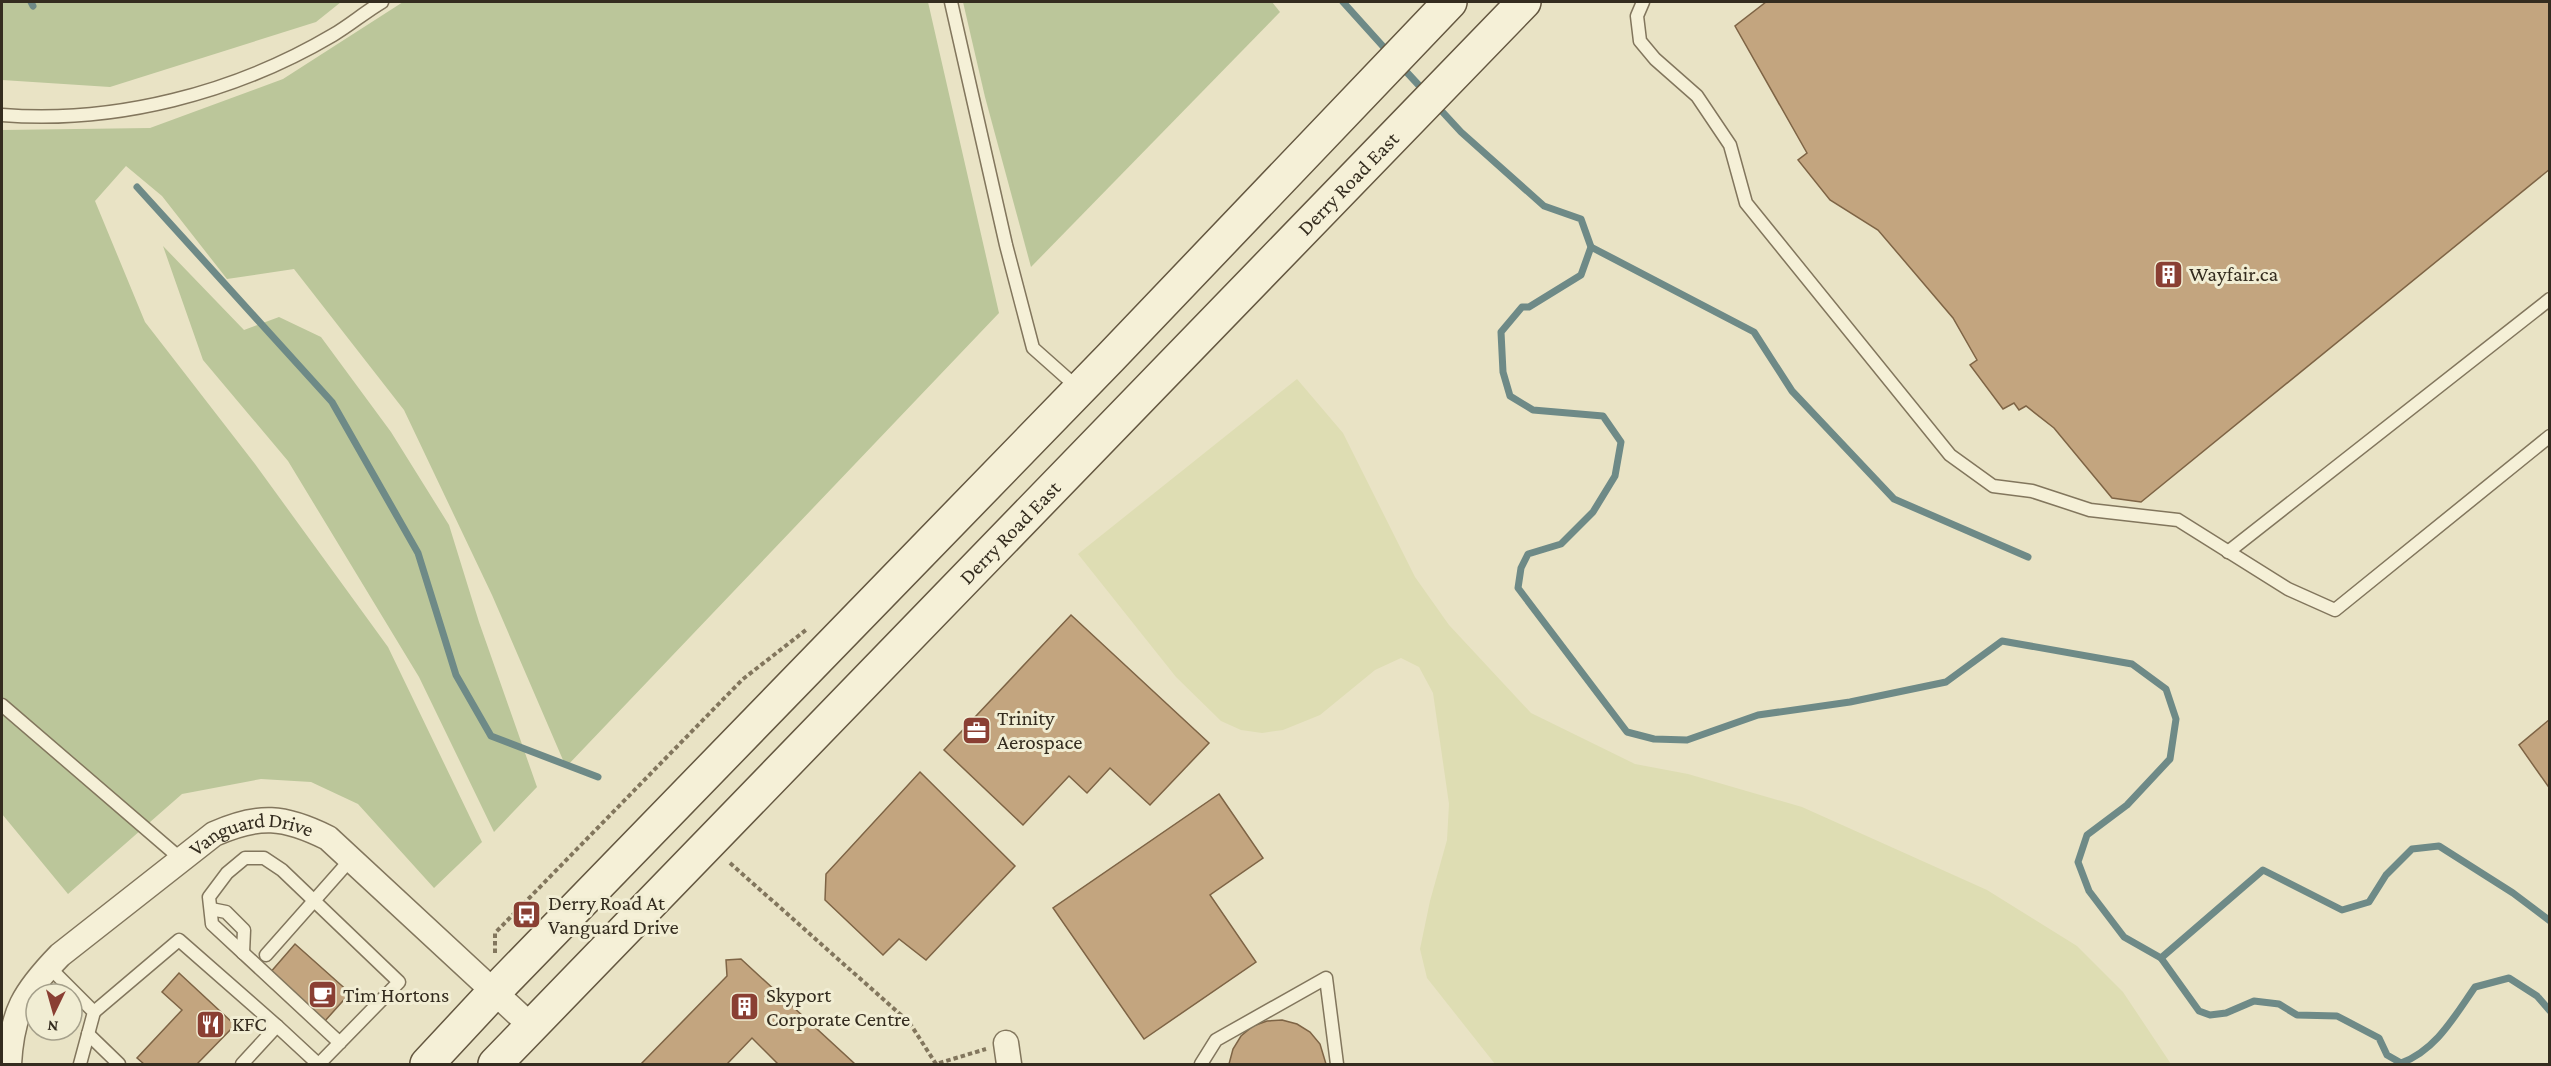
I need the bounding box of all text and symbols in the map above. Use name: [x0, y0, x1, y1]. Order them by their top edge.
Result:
street label: Derry Road East: [1293, 126, 1404, 240]
building icon: Wayfair.ca: [2152, 258, 2184, 290]
place label: Wayfair.ca: [2189, 262, 2278, 286]
street label: Derry Road East: [954, 475, 1066, 589]
place label: Trinity Aerospace: [997, 706, 1082, 754]
office icon: Trinity Aerospace: [960, 714, 992, 746]
street label: Vanguard Drive: [184, 808, 317, 861]
place label: Derry Road At Vanguard Drive: [548, 891, 679, 939]
bus stop icon: Derry Road At Vanguard Drive: [511, 899, 543, 931]
cafe icon: Tim Hortons: [306, 979, 338, 1011]
north arrow: [24, 982, 84, 1042]
place label: Tim Hortons: [343, 983, 449, 1007]
place label: Skyport Corporate Centre: [766, 983, 910, 1031]
building icon: Skyport Corporate Centre: [729, 991, 761, 1023]
restaurant icon: KFC: [195, 1008, 227, 1040]
place label: KFC: [232, 1012, 267, 1036]
text: N: [46, 1017, 59, 1035]

